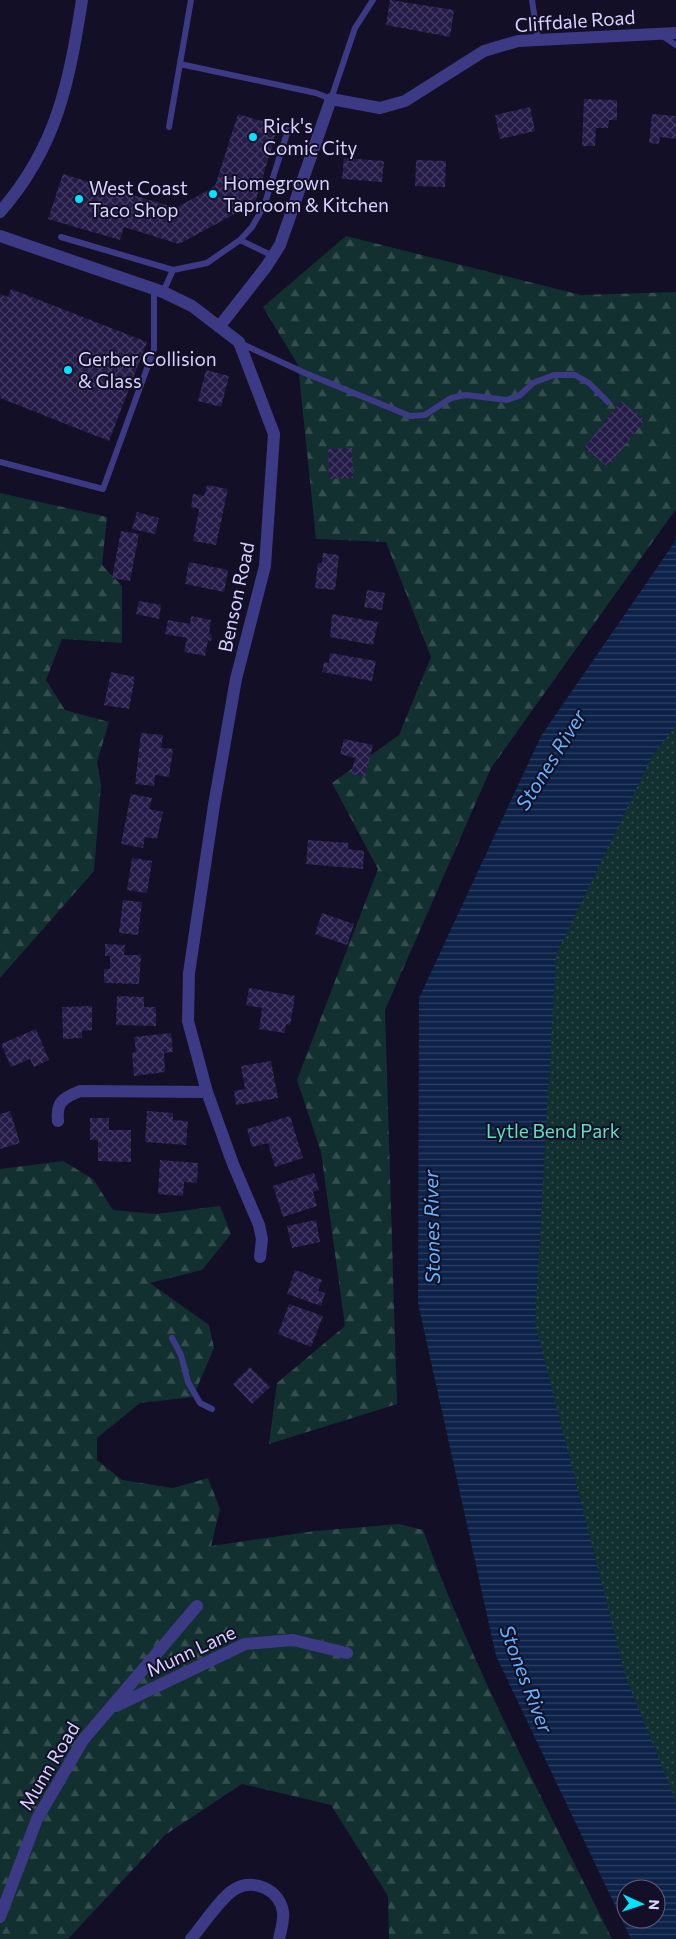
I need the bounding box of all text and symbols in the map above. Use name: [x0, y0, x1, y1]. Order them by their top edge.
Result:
street label: Cliffdale Road: [514, 5, 636, 36]
place label: Rick's Comic City: [263, 114, 358, 159]
marker: Rick's Comic City: [247, 131, 259, 143]
place label: Homegrown Taproom & Kitchen: [223, 171, 389, 216]
place label: West Coast Taco Shop: [89, 176, 188, 221]
marker: Homegrown Taproom & Kitchen: [207, 188, 219, 200]
marker: West Coast Taco Shop: [73, 193, 85, 205]
place label: Gerber Collision & Glass: [78, 347, 217, 392]
marker: Gerber Collision & Glass: [62, 364, 74, 376]
street label: Benson Road: [213, 540, 258, 654]
water label: Stones River: [510, 704, 591, 814]
park label: Lytle Bend Park: [486, 1119, 620, 1142]
water label: Stones River: [418, 1169, 444, 1284]
street label: Munn Lane: [142, 1620, 239, 1681]
water label: Stones River: [495, 1621, 559, 1737]
street label: Munn Road: [13, 1718, 84, 1814]
north arrow: [616, 1879, 666, 1929]
text: N: [646, 1899, 663, 1910]

